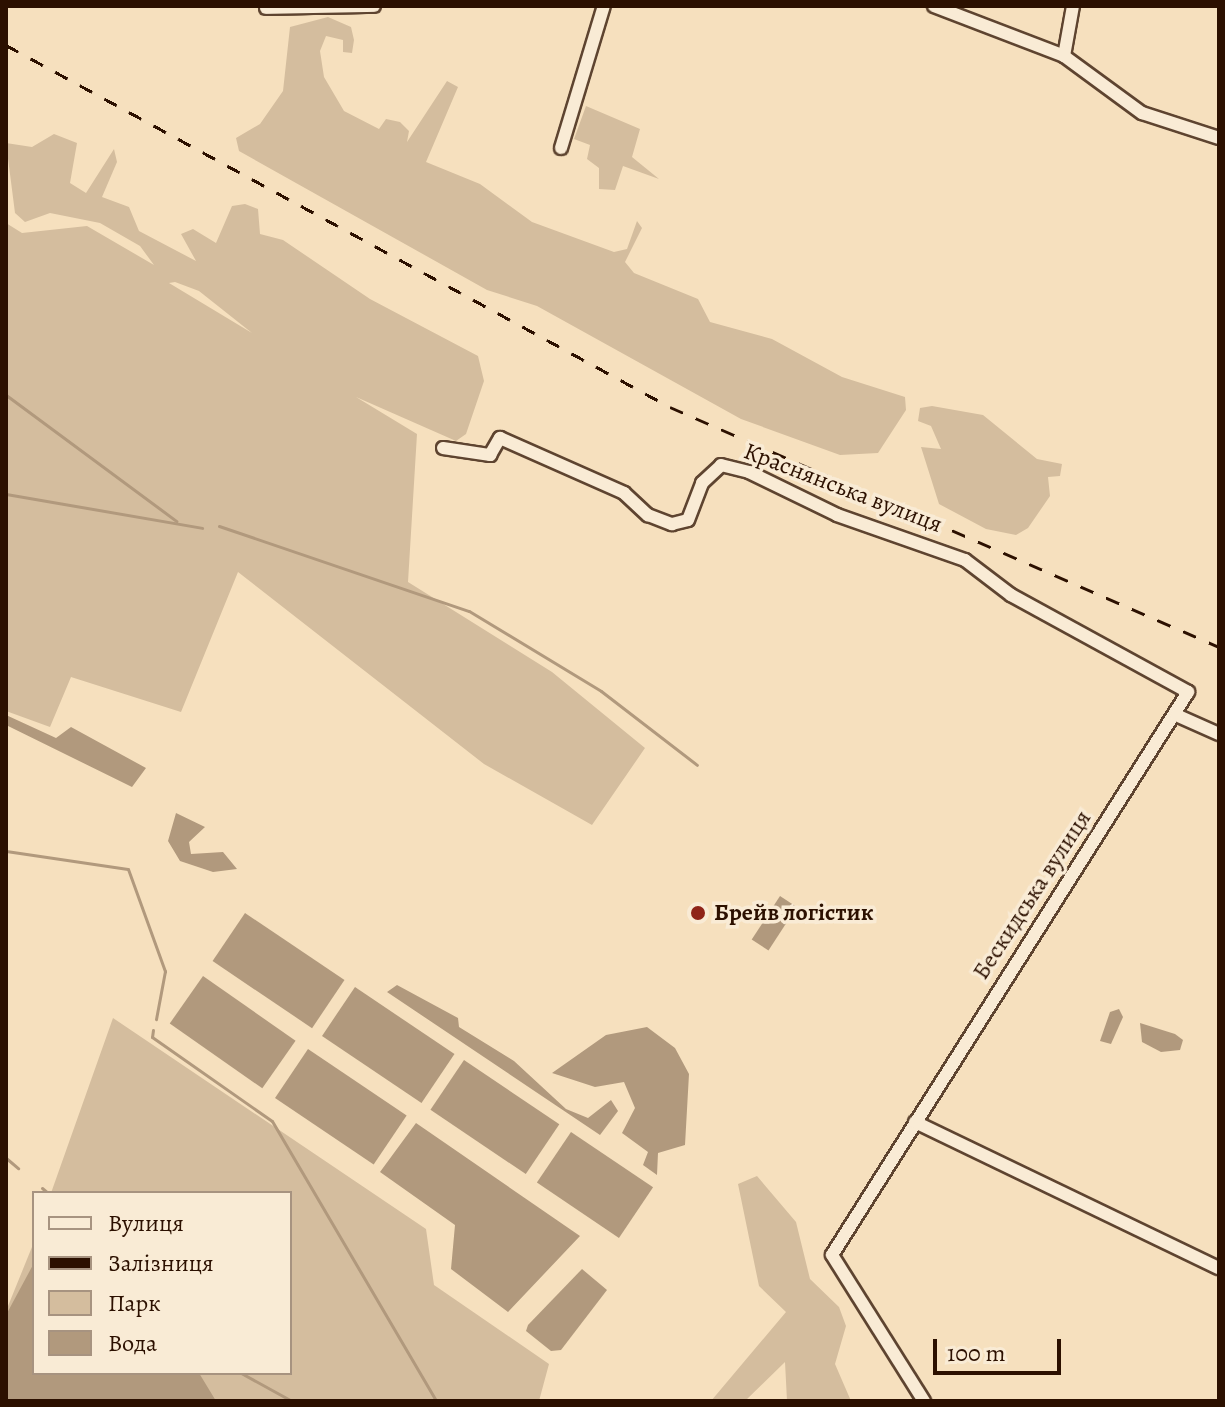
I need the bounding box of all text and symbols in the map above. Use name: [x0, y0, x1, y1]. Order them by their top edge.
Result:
street label: Краснянська вулиця: [740, 437, 946, 539]
street label: Бескидська вулиця: [967, 805, 1097, 985]
place label: Брейв логістик: [714, 899, 874, 927]
marker: Брейв логістик: [689, 904, 707, 922]
legend: [32, 1191, 292, 1375]
text: Вулиця: [108, 1207, 184, 1239]
text: Залізниця: [108, 1247, 214, 1279]
text: Парк: [108, 1287, 161, 1319]
scale bar: [937, 1323, 1065, 1373]
text: Вода: [108, 1327, 157, 1359]
text: 100 m: [947, 1337, 1006, 1369]

